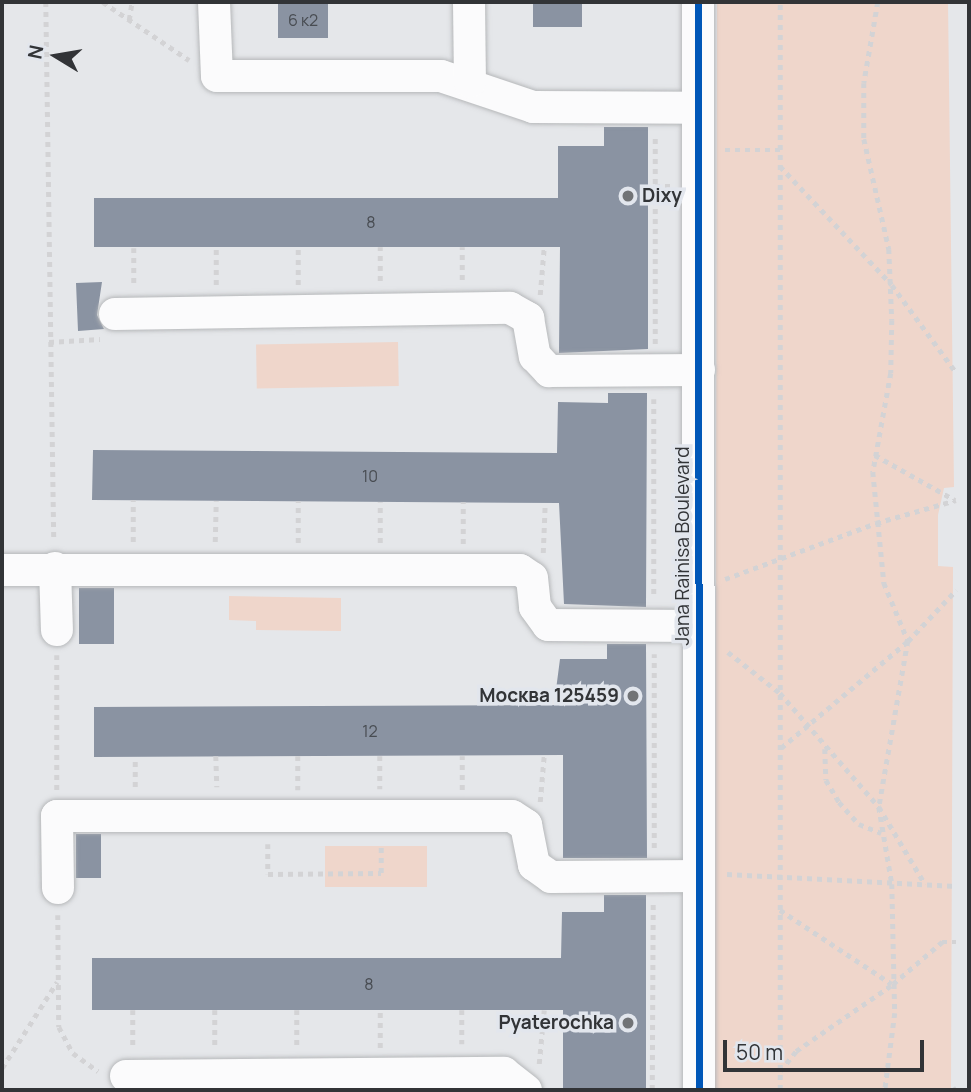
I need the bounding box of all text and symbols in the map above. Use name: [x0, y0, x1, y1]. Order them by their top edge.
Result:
house number: 6 к2: [288, 10, 318, 30]
north arrow: [21, 21, 91, 91]
text: N: [21, 43, 49, 61]
place label: Dixy: [642, 185, 682, 207]
marker: Dixy: [620, 188, 636, 204]
house number: 8: [366, 212, 376, 232]
street label: Jana Rainisa Boulevard: [672, 447, 694, 645]
house number: 10: [362, 466, 378, 486]
place label: Москва 125459: [479, 685, 619, 707]
marker: Москва 125459: [625, 688, 641, 704]
house number: 12: [362, 721, 378, 741]
house number: 8: [364, 974, 374, 994]
place label: Pyaterochka: [498, 1012, 614, 1034]
marker: Pyaterochka: [620, 1015, 636, 1031]
scale bar: [726, 1026, 927, 1070]
text: 50 m: [736, 1038, 783, 1066]

